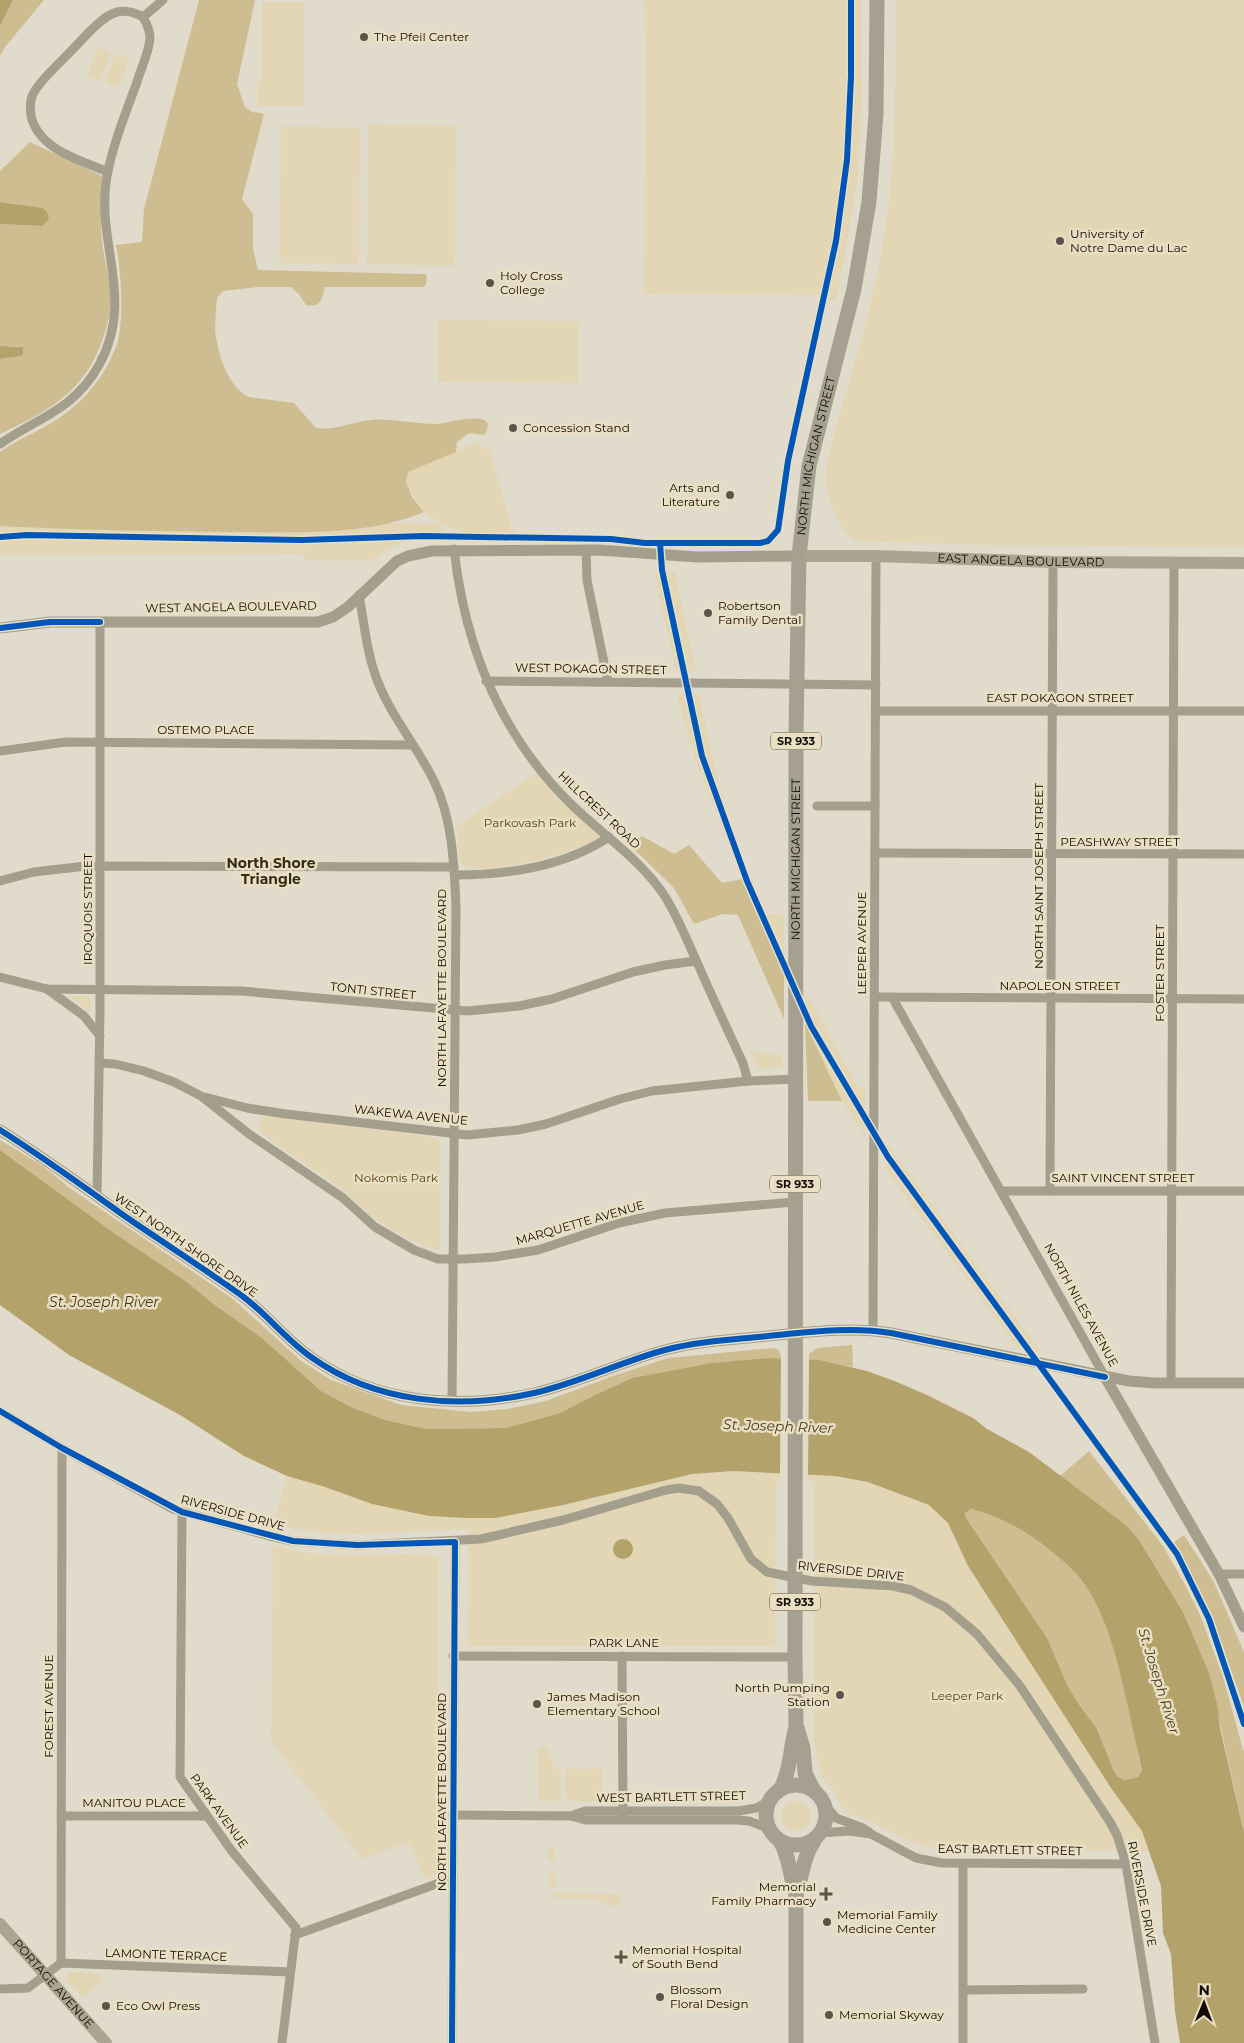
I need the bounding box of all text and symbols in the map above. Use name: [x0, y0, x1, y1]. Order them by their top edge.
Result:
place label: The Pfeil Center: [374, 29, 469, 44]
marker: The Pfeil Center: [358, 31, 370, 43]
place label: University of Notre Dame du Lac: [1070, 226, 1188, 255]
marker: University of Notre Dame du Lac: [1054, 235, 1066, 247]
place label: Holy Cross College: [500, 268, 563, 297]
marker: Holy Cross College: [484, 277, 496, 289]
street label: NORTH MICHIGAN STREET: [793, 375, 838, 536]
place label: Concession Stand: [523, 420, 630, 435]
marker: Concession Stand: [507, 422, 519, 434]
place label: Arts and Literature: [662, 480, 720, 509]
marker: Arts and Literature: [724, 489, 736, 501]
street label: EAST ANGELA BOULEVARD: [937, 550, 1105, 569]
street label: WEST ANGELA BOULEVARD: [145, 598, 317, 615]
place label: Robertson Family Dental: [718, 598, 801, 627]
marker: Robertson Family Dental: [702, 607, 714, 619]
street label: WEST POKAGON STREET: [515, 660, 667, 677]
street label: EAST POKAGON STREET: [986, 690, 1134, 705]
street label: OSTEMO PLACE: [157, 722, 255, 737]
road number: SR 933: [771, 732, 821, 749]
street label: HILLCREST ROAD: [555, 768, 644, 852]
street label: NORTH MICHIGAN STREET: [788, 778, 803, 940]
street label: NORTH SAINT JOSEPH STREET: [1031, 783, 1046, 969]
park label: Parkovash Park: [484, 815, 577, 830]
street label: PEASHWAY STREET: [1060, 834, 1180, 849]
street label: IROQUOIS STREET: [80, 853, 95, 965]
district label: North Shore Triangle: [226, 854, 316, 888]
street label: NORTH LAFAYETTE BOULEVARD: [434, 889, 449, 1087]
street label: LEEPER AVENUE: [854, 891, 869, 995]
street label: FOSTER STREET: [1152, 924, 1167, 1022]
street label: NAPOLEON STREET: [1000, 978, 1121, 993]
street label: TONTI STREET: [329, 979, 417, 1002]
street label: WAKEWA AVENUE: [353, 1101, 469, 1128]
park label: Nokomis Park: [354, 1170, 439, 1185]
street label: SAINT VINCENT STREET: [1051, 1170, 1195, 1185]
road number: SR 933: [770, 1176, 820, 1192]
street label: WEST NORTH SHORE DRIVE: [112, 1189, 261, 1300]
street label: MARQUETTE AVENUE: [514, 1197, 646, 1248]
street label: NORTH NILES AVENUE: [1041, 1240, 1122, 1369]
water label: St. Joseph River: [49, 1293, 159, 1311]
water label: St. Joseph River: [723, 1415, 834, 1437]
street label: RIVERSIDE DRIVE: [179, 1491, 287, 1534]
street label: RIVERSIDE DRIVE: [797, 1557, 905, 1584]
road number: SR 933: [770, 1594, 820, 1610]
water label: St. Joseph River: [1134, 1626, 1184, 1737]
street label: PARK LANE: [589, 1635, 659, 1650]
street label: FOREST AVENUE: [41, 1654, 56, 1758]
place label: North Pumping Station: [734, 1680, 830, 1709]
park label: Leeper Park: [931, 1688, 1004, 1703]
place label: James Madison Elementary School: [546, 1689, 660, 1718]
marker: North Pumping Station: [834, 1689, 846, 1701]
street label: NORTH LAFAYETTE BOULEVARD: [434, 1693, 449, 1891]
marker: James Madison Elementary School: [531, 1698, 543, 1710]
street label: PARK AVENUE: [187, 1770, 252, 1851]
street label: WEST BARTLETT STREET: [596, 1788, 746, 1805]
street label: MANITOU PLACE: [82, 1795, 186, 1810]
street label: RIVERSIDE DRIVE: [1125, 1840, 1160, 1948]
street label: EAST BARTLETT STREET: [937, 1841, 1083, 1858]
place label: Memorial Family Pharmacy: [711, 1879, 816, 1908]
marker: Memorial Family Pharmacy: [820, 1888, 832, 1900]
place label: Memorial Family Medicine Center: [837, 1907, 938, 1936]
marker: Memorial Family Medicine Center: [821, 1916, 833, 1928]
street label: PORTAGE AVENUE: [10, 1936, 97, 2031]
place label: Memorial Hospital of South Bend: [632, 1942, 742, 1971]
street label: LAMONTE TERRACE: [105, 1945, 227, 1964]
marker: Memorial Hospital of South Bend: [614, 1950, 628, 1964]
north arrow: [1179, 1978, 1229, 2028]
text: N: [1198, 1981, 1210, 1999]
place label: Blossom Floral Design: [670, 1982, 749, 2011]
marker: Blossom Floral Design: [654, 1991, 666, 2003]
place label: Eco Owl Press: [116, 1998, 200, 2013]
marker: Eco Owl Press: [100, 2000, 112, 2012]
place label: Memorial Skyway: [839, 2007, 944, 2022]
marker: Memorial Skyway: [823, 2009, 835, 2021]

